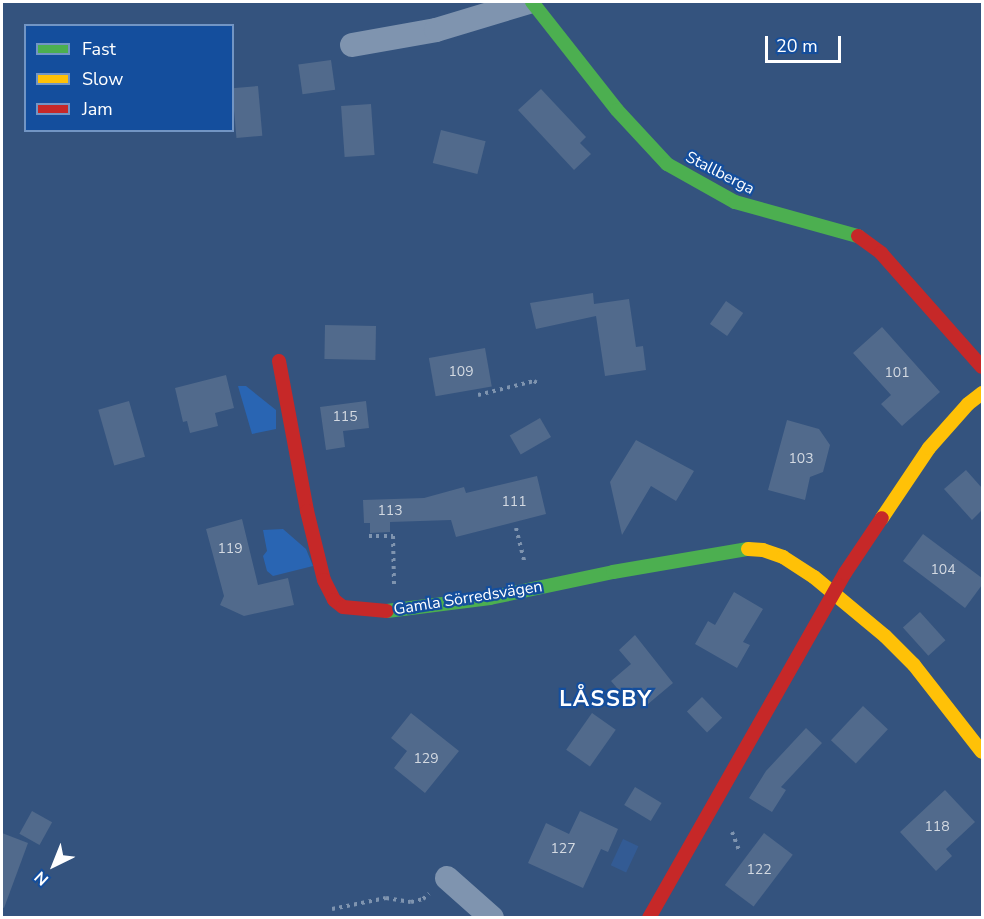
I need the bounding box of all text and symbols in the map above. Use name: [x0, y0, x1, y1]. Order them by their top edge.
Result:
legend: [24, 24, 234, 132]
scale bar: [768, 24, 844, 62]
text: 20 m: [776, 34, 818, 58]
text: Fast: [82, 37, 116, 61]
text: Slow: [82, 67, 123, 91]
text: Jam: [82, 97, 113, 121]
street label: Stallberga: [682, 147, 758, 199]
house number: 109: [448, 364, 474, 380]
house number: 101: [884, 365, 910, 381]
house number: 115: [332, 409, 358, 425]
house number: 103: [788, 451, 814, 467]
house number: 111: [501, 494, 527, 510]
house number: 113: [377, 503, 403, 519]
house number: 119: [217, 541, 243, 557]
house number: 104: [930, 562, 956, 578]
street label: Gamla Sörredsvägen: [392, 577, 544, 619]
district label: LÅSSBY: [559, 687, 653, 713]
house number: 129: [413, 751, 439, 767]
house number: 118: [924, 819, 950, 835]
north arrow: [24, 835, 84, 895]
house number: 127: [550, 841, 576, 857]
house number: 122: [746, 862, 772, 878]
text: N: [30, 866, 54, 890]

